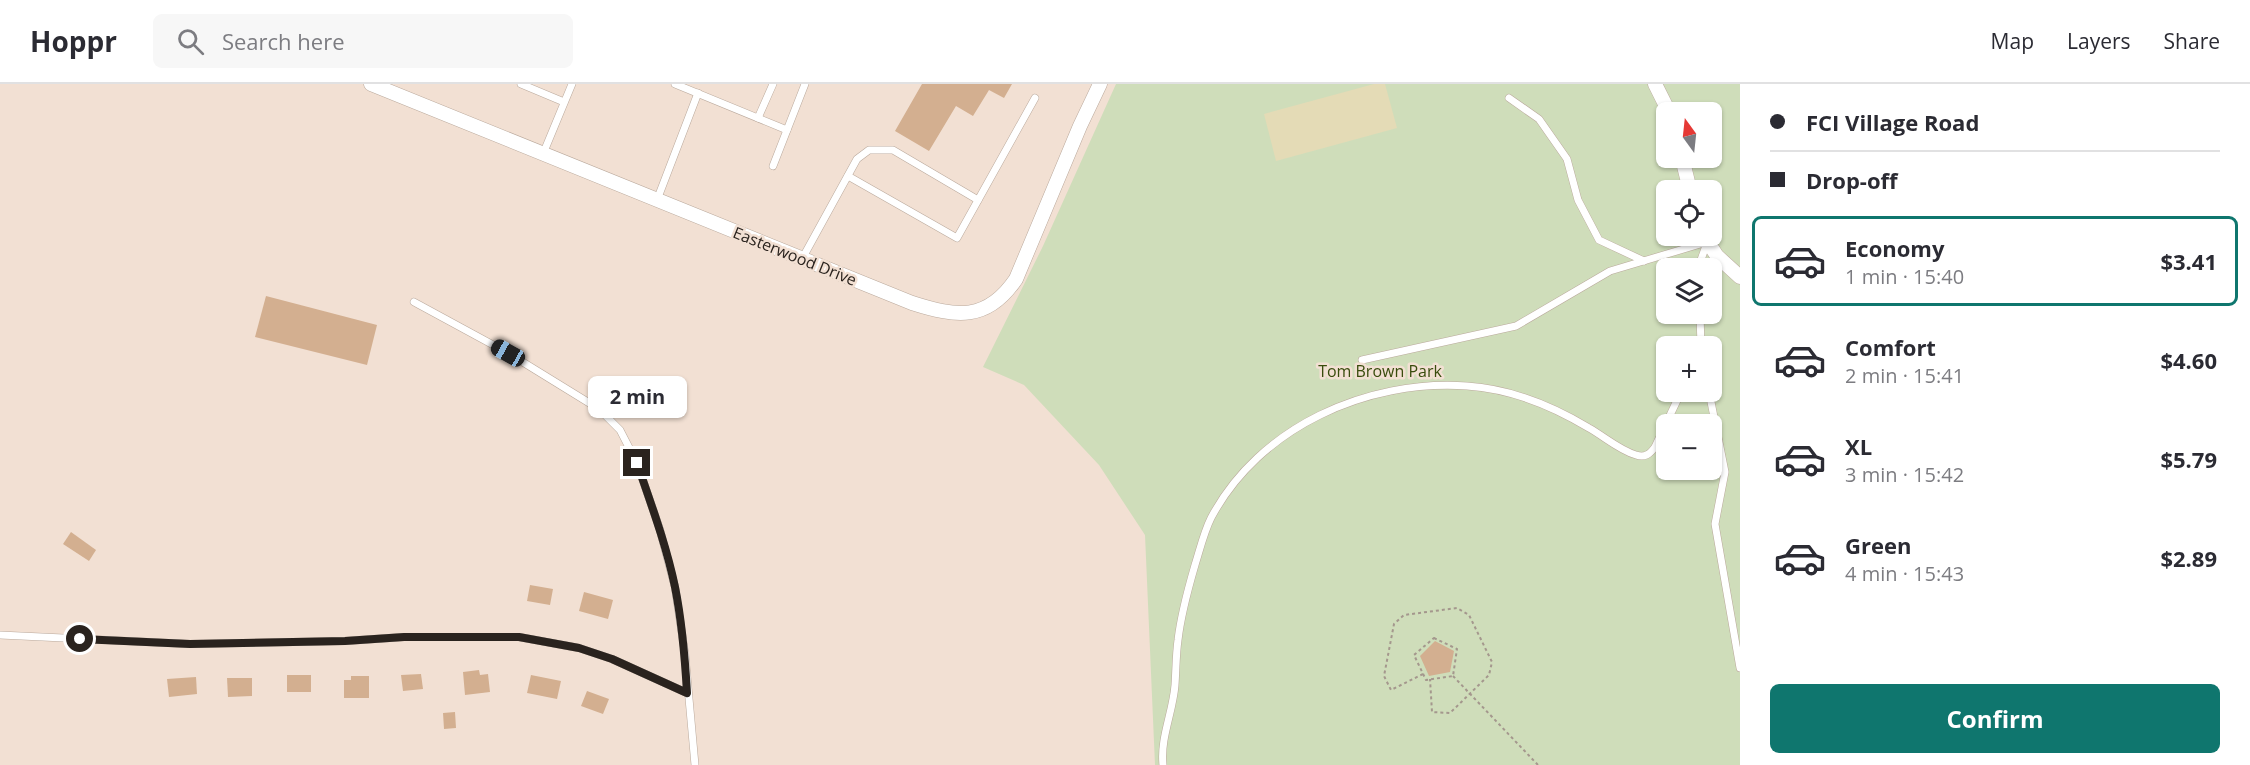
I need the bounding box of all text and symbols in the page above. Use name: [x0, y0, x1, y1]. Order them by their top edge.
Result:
search box: [153, 14, 573, 68]
text: Hoppr: [30, 22, 117, 60]
icon: search: [174, 25, 207, 58]
text: Search here: [222, 26, 345, 56]
text: Map: [1991, 27, 2034, 55]
text: Layers: [2067, 27, 2131, 55]
text: Share: [2164, 27, 2220, 55]
north arrow: [1656, 102, 1722, 168]
map controls: [1656, 102, 1722, 480]
text: FCI Village Road: [1806, 107, 1979, 137]
text: Drop-off: [1806, 165, 1898, 195]
button: locate: [1656, 180, 1722, 246]
street label: Easterwood Drive: [730, 221, 860, 291]
text: Economy: [1845, 233, 1944, 263]
icon: car: [1773, 234, 1827, 288]
text: $3.41: [2160, 246, 2217, 276]
button: layers: [1656, 258, 1722, 324]
text: 1 min · 15:40: [1845, 263, 1964, 290]
text: Comfort: [1845, 332, 1936, 362]
icon: car: [1773, 333, 1827, 387]
car: [488, 336, 528, 370]
button: +: [1656, 336, 1722, 402]
text: $4.60: [2160, 345, 2217, 375]
park label: Tom Brown Park: [1318, 360, 1442, 382]
text: 2 min · 15:41: [1845, 362, 1964, 389]
callout: 2 min: [588, 376, 686, 418]
text: 2 min: [610, 383, 665, 410]
button: −: [1656, 414, 1722, 480]
text: XL: [1845, 431, 1872, 461]
icon: car: [1773, 432, 1827, 486]
text: $5.79: [2160, 444, 2217, 474]
route end: [623, 449, 650, 476]
text: 3 min · 15:42: [1845, 461, 1964, 488]
text: Green: [1845, 530, 1911, 560]
icon: car: [1773, 531, 1827, 585]
text: $2.89: [2160, 543, 2217, 573]
text: 4 min · 15:43: [1845, 560, 1964, 587]
route start: [66, 625, 93, 652]
button: Confirm: [1770, 684, 2220, 753]

